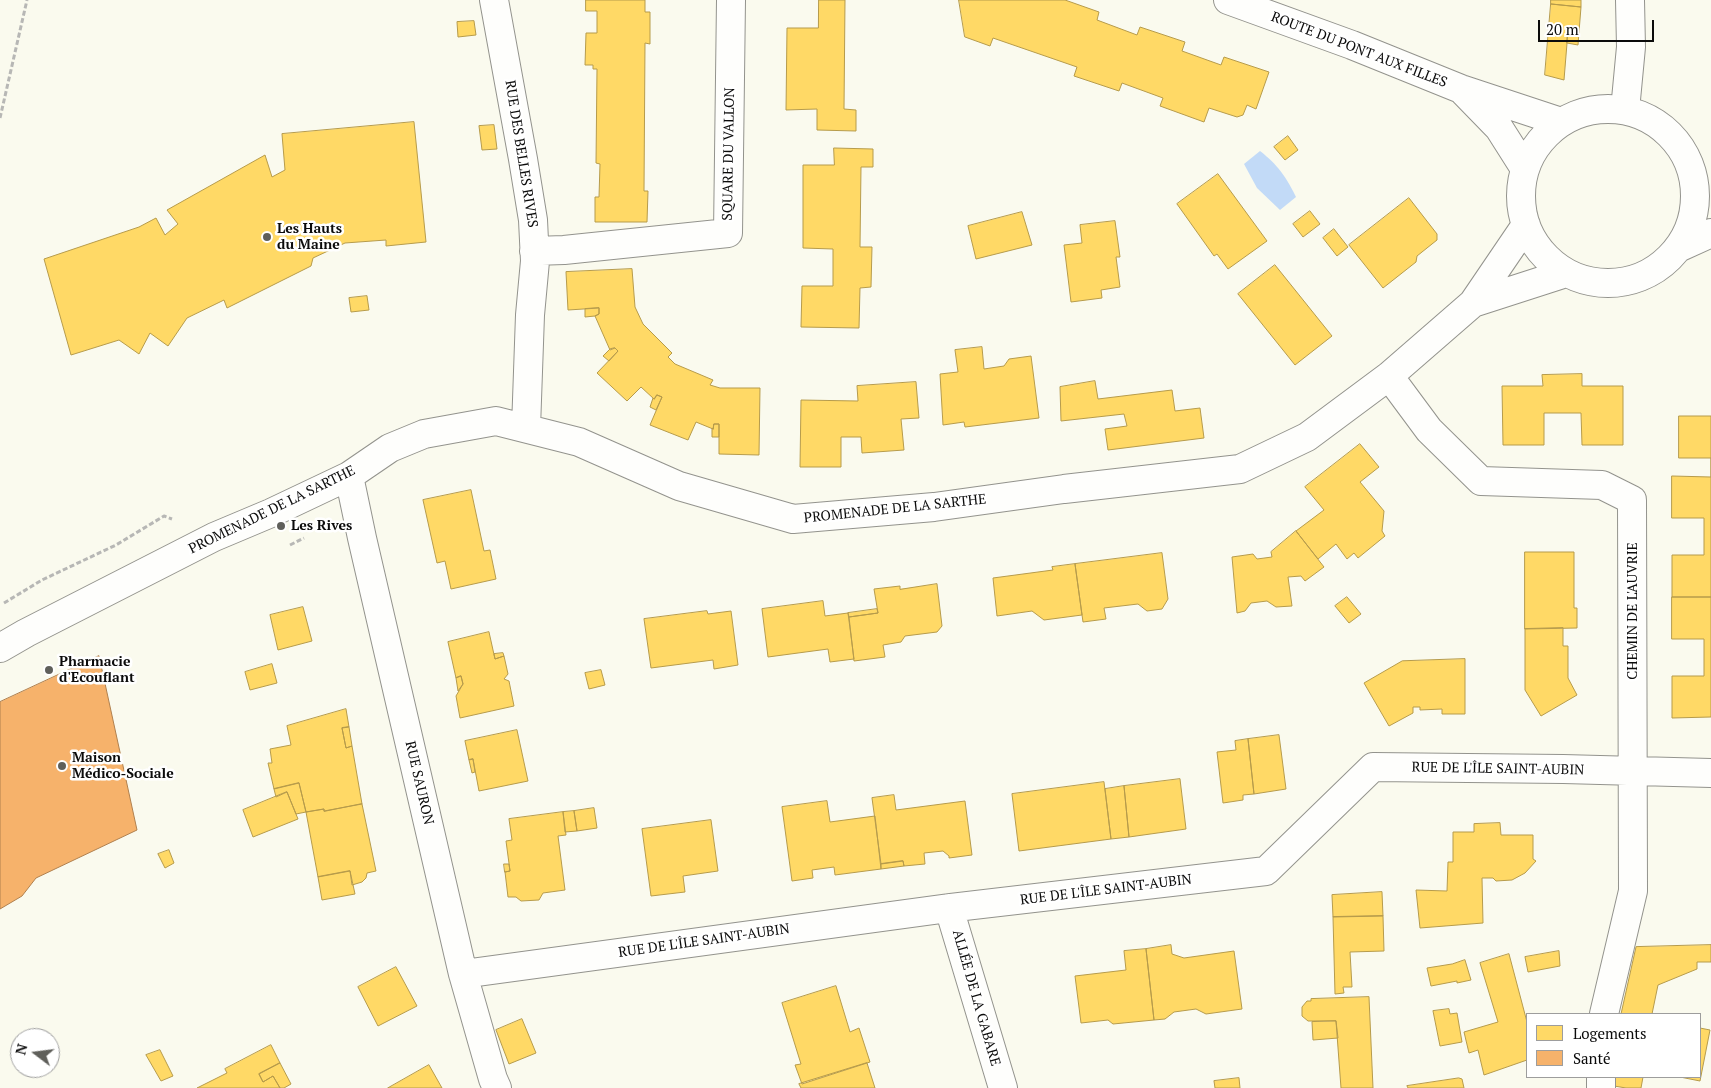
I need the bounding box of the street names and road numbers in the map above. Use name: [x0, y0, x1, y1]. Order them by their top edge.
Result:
street label: ROUTE DU PONT AUX FILLES: [1269, 9, 1449, 91]
street label: RUE DES BELLES RIVES: [501, 79, 541, 229]
street label: SQUARE DU VALLON: [719, 87, 739, 221]
street label: PROMENADE DE LA SARTHE: [186, 462, 358, 558]
street label: PROMENADE DE LA SARTHE: [803, 491, 987, 527]
street label: CHEMIN DE L'AUVRIE: [1625, 542, 1641, 680]
street label: RUE SAURON: [401, 739, 437, 827]
street label: RUE DE L'ÎLE SAINT-AUBIN: [1411, 759, 1585, 779]
street label: RUE DE L'ÎLE SAINT-AUBIN: [1019, 871, 1193, 909]
street label: RUE DE L'ÎLE SAINT-AUBIN: [617, 921, 791, 961]
street label: ALLÉE DE LA GABARE: [948, 928, 1004, 1068]

